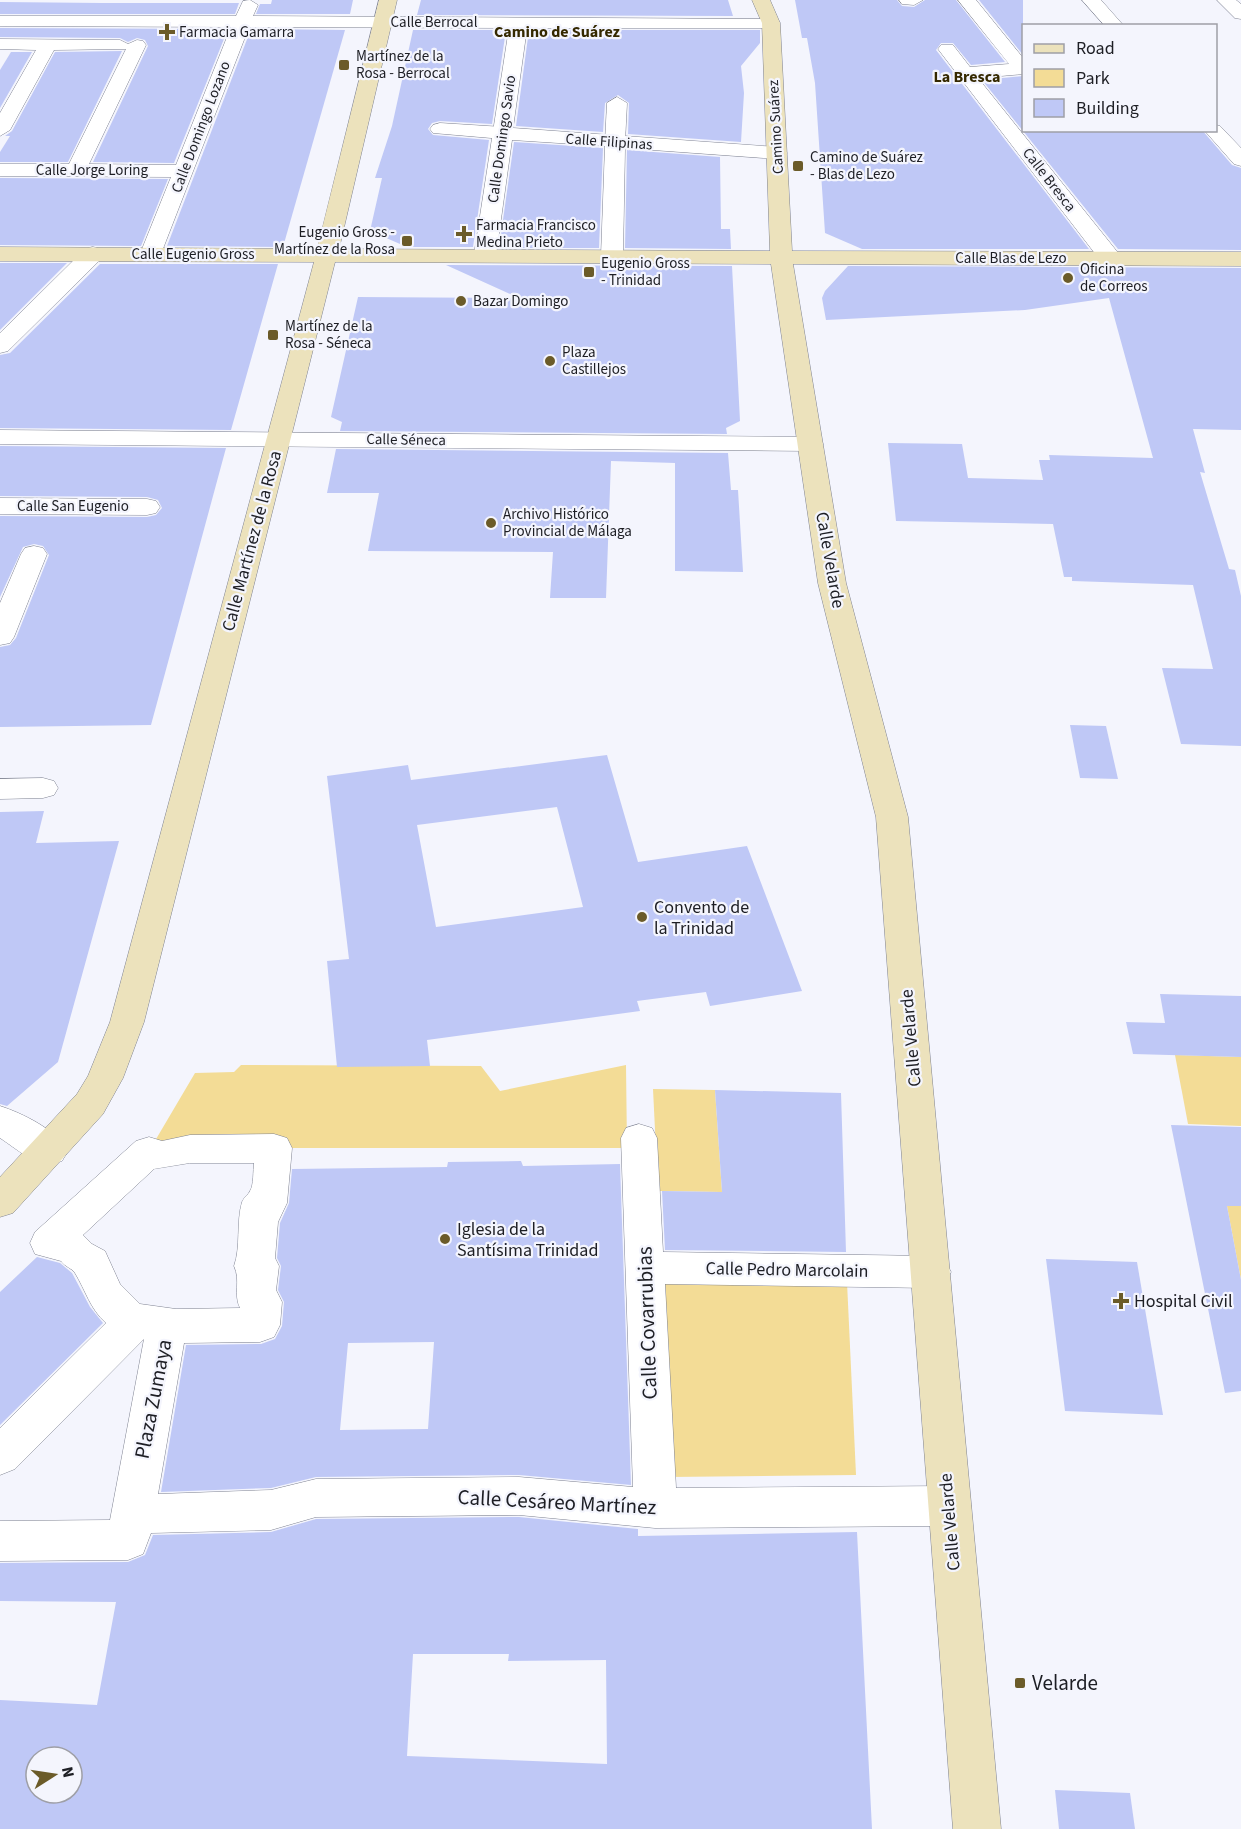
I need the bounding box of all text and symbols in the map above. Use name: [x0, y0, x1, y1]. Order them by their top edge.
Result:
street label: Calle Berrocal: [391, 12, 478, 33]
district label: Camino de Suárez: [494, 21, 620, 43]
place label: Farmacia Gamarra: [179, 22, 294, 43]
legend: [1022, 24, 1217, 132]
marker: Farmacia Gamarra: [160, 25, 174, 39]
text: Road: [1076, 36, 1115, 61]
place label: Martínez de la Rosa - Berrocal: [356, 46, 450, 84]
street label: Calle Domingo Lozano: [166, 58, 236, 196]
marker: Martínez de la Rosa - Berrocal: [337, 58, 351, 72]
district label: La Bresca: [934, 66, 1000, 88]
text: Park: [1076, 66, 1110, 91]
street label: Calle Domingo Savio: [483, 74, 521, 204]
street label: Camino Suárez: [763, 79, 789, 175]
text: Building: [1076, 96, 1139, 121]
street label: Calle Filipinas: [565, 128, 653, 156]
street label: Calle Bresca: [1017, 144, 1081, 216]
place label: Camino de Suárez - Blas de Lezo: [810, 147, 923, 185]
marker: Camino de Suárez - Blas de Lezo: [791, 159, 805, 173]
street label: Calle Jorge Loring: [36, 160, 149, 181]
place label: Farmacia Francisco Medina Prieto: [476, 215, 596, 253]
place label: Eugenio Gross - Martínez de la Rosa: [274, 222, 395, 260]
marker: Farmacia Francisco Medina Prieto: [457, 227, 471, 241]
marker: Eugenio Gross - Martínez de la Rosa: [400, 234, 414, 248]
street label: Calle Eugenio Gross: [131, 244, 255, 265]
street label: Calle Blas de Lezo: [955, 248, 1067, 269]
place label: Eugenio Gross - Trinidad: [601, 253, 690, 291]
place label: Oficina de Correos: [1080, 259, 1148, 297]
marker: Eugenio Gross - Trinidad: [582, 265, 596, 279]
marker: Oficina de Correos: [1061, 271, 1075, 285]
place label: Bazar Domingo: [473, 291, 568, 312]
marker: Bazar Domingo: [454, 294, 468, 308]
place label: Martínez de la Rosa - Séneca: [285, 316, 373, 354]
marker: Martínez de la Rosa - Séneca: [266, 328, 280, 342]
place label: Plaza Castillejos: [562, 342, 626, 380]
marker: Plaza Castillejos: [543, 354, 557, 368]
street label: Calle Séneca: [366, 429, 446, 451]
street label: Calle Martínez de la Rosa: [216, 448, 288, 634]
street label: Calle San Eugenio: [17, 496, 129, 517]
place label: Archivo Histórico Provincial de Málaga: [503, 504, 632, 542]
street label: Calle Velarde: [809, 510, 851, 610]
marker: Archivo Histórico Provincial de Málaga: [484, 516, 498, 530]
place label: Convento de la Trinidad: [654, 895, 749, 941]
marker: Convento de la Trinidad: [635, 910, 649, 924]
street label: Calle Velarde: [894, 988, 928, 1088]
place label: Iglesia de la Santísima Trinidad: [457, 1217, 598, 1263]
marker: Iglesia de la Santísima Trinidad: [438, 1232, 452, 1246]
street label: Calle Covarrubias: [629, 1246, 665, 1400]
street label: Calle Pedro Marcolain: [705, 1256, 869, 1284]
place label: Hospital Civil: [1134, 1289, 1233, 1314]
marker: Hospital Civil: [1112, 1292, 1130, 1310]
street label: Plaza Zumaya: [127, 1337, 179, 1461]
street label: Calle Velarde: [933, 1472, 967, 1572]
street label: Calle Cesáreo Martínez: [457, 1482, 657, 1522]
place label: Velarde: [1032, 1668, 1098, 1698]
marker: Velarde: [1013, 1676, 1027, 1690]
north arrow: [24, 1745, 84, 1805]
text: N: [56, 1765, 80, 1780]

